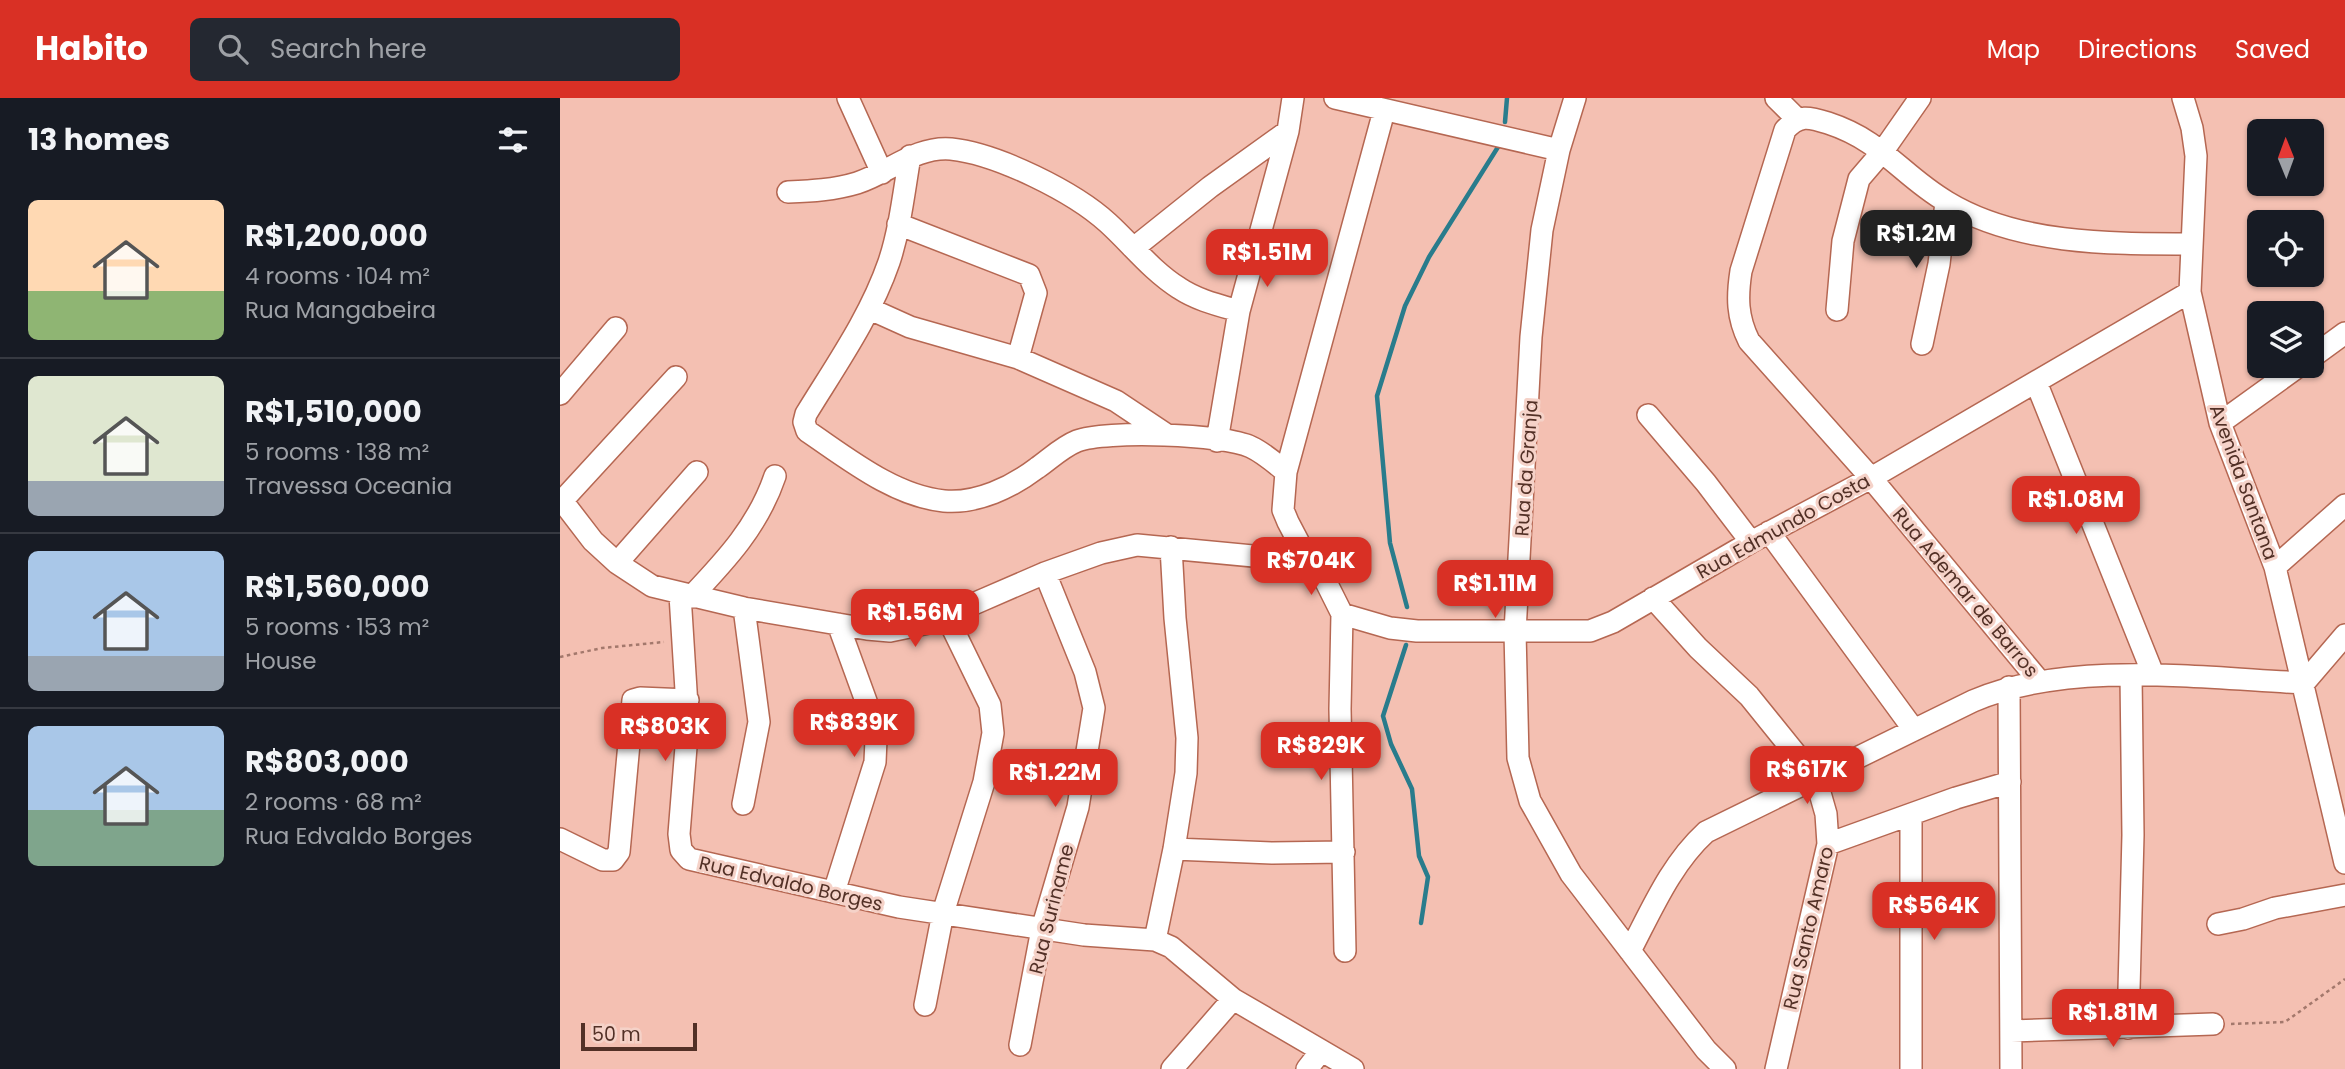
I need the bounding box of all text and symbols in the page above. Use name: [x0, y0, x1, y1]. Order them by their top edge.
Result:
search box: [190, 18, 680, 81]
text: Habito: [35, 25, 148, 72]
icon: search: [214, 30, 252, 68]
text: Search here: [270, 31, 427, 67]
text: Map: [1987, 33, 2040, 66]
text: Directions: [2078, 33, 2197, 66]
text: Saved: [2235, 33, 2310, 66]
text: 13 homes: [28, 118, 170, 161]
north arrow: [2247, 119, 2324, 196]
map controls: [2247, 119, 2324, 378]
icon: filters: [494, 121, 532, 159]
button: locate: [2247, 210, 2324, 287]
pin: R$1.2M: [1859, 211, 1973, 270]
text: R$1,200,000: [245, 214, 428, 257]
text: R$1.2M: [1876, 217, 1956, 249]
icon: home: [84, 228, 168, 312]
pin: R$1.51M: [1202, 230, 1332, 289]
text: R$1.51M: [1222, 236, 1312, 268]
text: 4 rooms · 104 m²: [245, 260, 430, 292]
text: Rua Mangabeira: [245, 294, 436, 326]
button: layers: [2247, 301, 2324, 378]
text: R$1,510,000: [245, 390, 422, 433]
street label: Rua da Granja: [1508, 399, 1545, 537]
street label: Avenida Santana: [2203, 401, 2284, 564]
icon: home: [84, 404, 168, 488]
text: 5 rooms · 138 m²: [245, 436, 429, 468]
street label: Rua Edmundo Costa: [1692, 467, 1875, 585]
text: Travessa Oceania: [245, 470, 452, 502]
pin: R$1.08M: [2011, 476, 2141, 536]
text: R$1.08M: [2028, 483, 2124, 515]
street label: Rua Ademar de Barros: [1886, 502, 2045, 683]
pin: R$704K: [1254, 538, 1368, 597]
text: R$704K: [1266, 544, 1356, 576]
pin: R$1.11M: [1430, 560, 1560, 620]
text: R$1,560,000: [245, 565, 430, 608]
text: R$1.11M: [1453, 567, 1537, 599]
icon: home: [84, 579, 168, 663]
pin: R$1.56M: [850, 589, 980, 649]
text: R$1.56M: [867, 596, 963, 628]
text: 5 rooms · 153 m²: [245, 611, 429, 643]
text: House: [245, 645, 317, 677]
pin: R$839K: [797, 700, 911, 759]
pin: R$803K: [608, 704, 722, 763]
text: R$839K: [809, 706, 899, 738]
text: R$803K: [620, 710, 710, 742]
pin: R$829K: [1264, 722, 1378, 782]
text: R$829K: [1277, 729, 1365, 761]
text: R$803,000: [245, 740, 409, 783]
pin: R$617K: [1750, 746, 1864, 806]
pin: R$1.22M: [990, 750, 1120, 809]
text: R$617K: [1766, 753, 1848, 785]
icon: home: [84, 754, 168, 838]
text: R$1.22M: [1009, 756, 1101, 788]
text: 2 rooms · 68 m²: [245, 786, 422, 818]
text: Rua Edvaldo Borges: [245, 820, 472, 852]
street label: Rua Suriname: [1022, 841, 1081, 977]
street label: Rua Santo Amaro: [1777, 844, 1840, 1012]
street label: Rua Edvaldo Borges: [696, 849, 885, 918]
pin: R$564K: [1877, 882, 1991, 942]
text: R$564K: [1888, 889, 1980, 921]
pin: R$1.81M: [2048, 990, 2178, 1049]
text: R$1.81M: [2068, 996, 2158, 1028]
scale bar: [581, 1020, 696, 1052]
text: 50 m: [592, 1021, 641, 1048]

